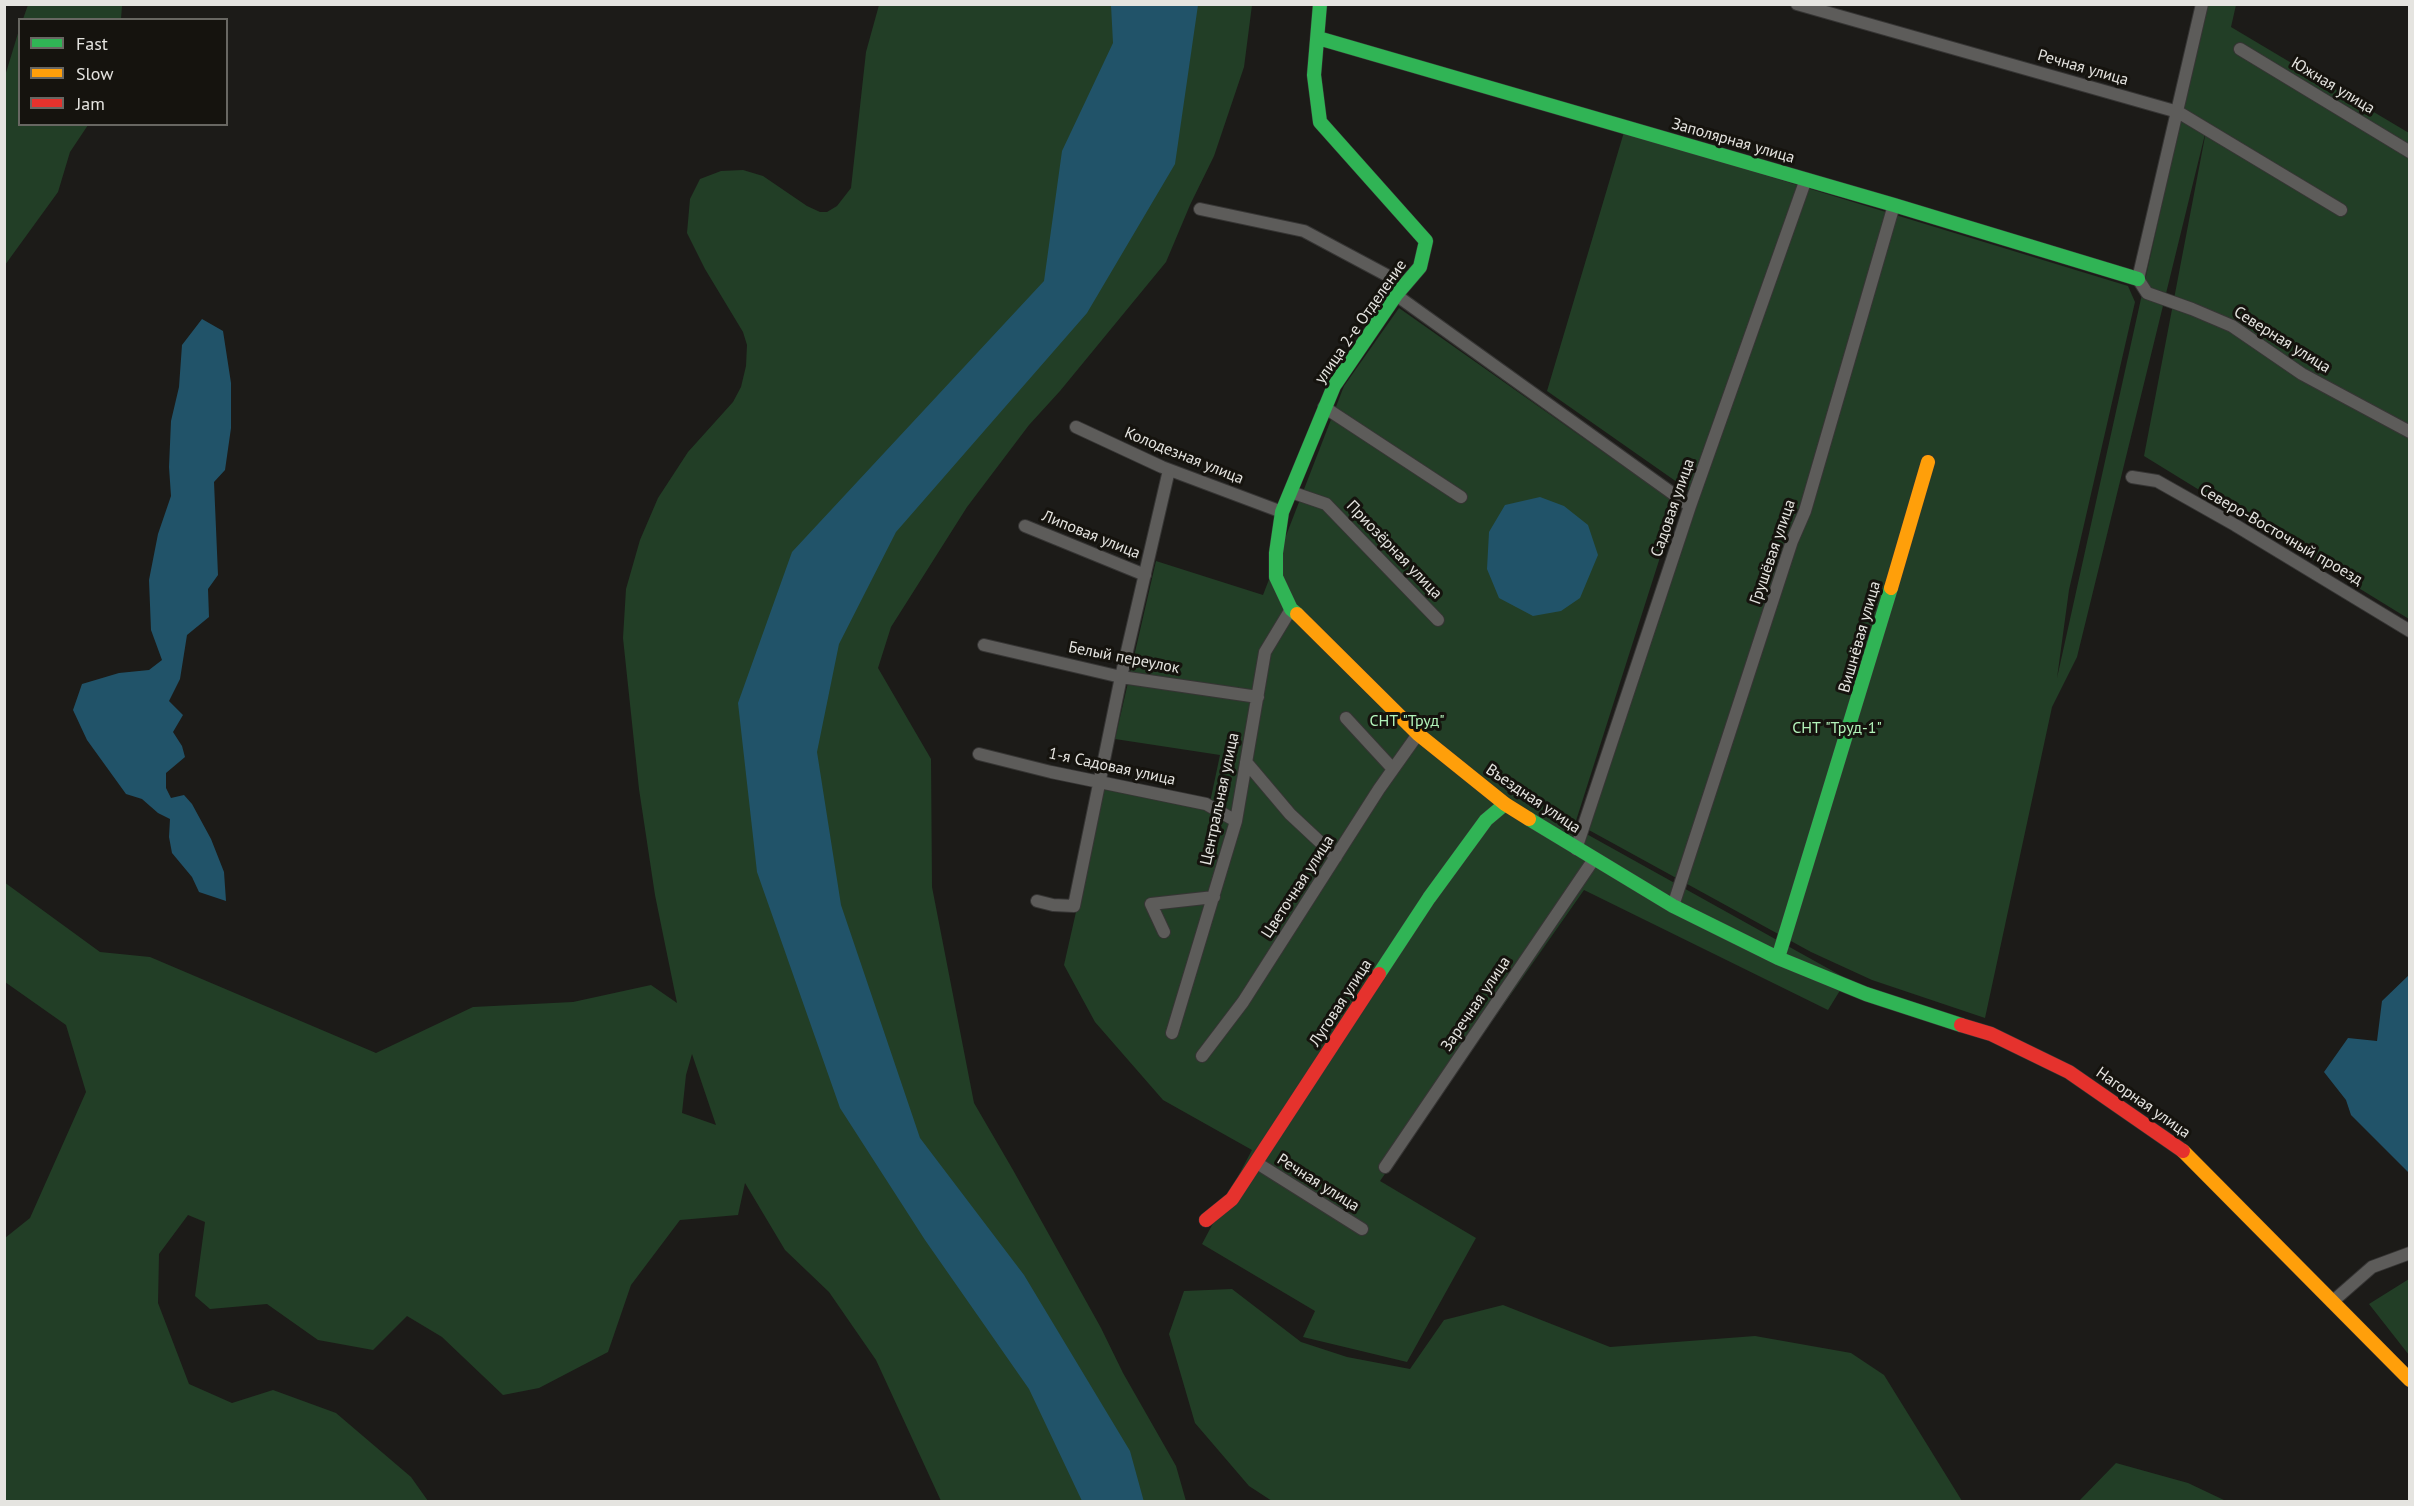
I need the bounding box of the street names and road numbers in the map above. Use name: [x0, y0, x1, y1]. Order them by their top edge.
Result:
street label: Речная улица: [2035, 46, 2131, 90]
street label: Южная улица: [2288, 54, 2378, 118]
street label: Заполярная улица: [1669, 114, 1797, 168]
street label: улица 2-е Отделение: [1311, 256, 1411, 388]
street label: Северная улица: [2230, 303, 2334, 377]
street label: Колодезная улица: [1122, 423, 1246, 489]
street label: Садовая улица: [1647, 456, 1699, 560]
street label: Северо-Восточный проезд: [2196, 480, 2366, 590]
street label: Приозёрная улица: [1342, 497, 1446, 603]
street label: Грушёвая улица: [1746, 497, 1800, 607]
street label: Липовая улица: [1039, 507, 1143, 563]
street label: Вишнёвая улица: [1835, 579, 1885, 695]
street label: Белый переулок: [1067, 638, 1181, 678]
street label: Центральная улица: [1197, 731, 1243, 867]
street label: 1-я Садовая улица: [1047, 744, 1177, 790]
street label: Въездная улица: [1482, 760, 1584, 838]
street label: Цветочная улица: [1258, 832, 1338, 942]
street label: Заречная улица: [1437, 953, 1515, 1055]
street label: Луговая улица: [1306, 956, 1376, 1050]
street label: Нагорная улица: [2092, 1063, 2194, 1143]
street label: Речная улица: [1273, 1150, 1363, 1216]

